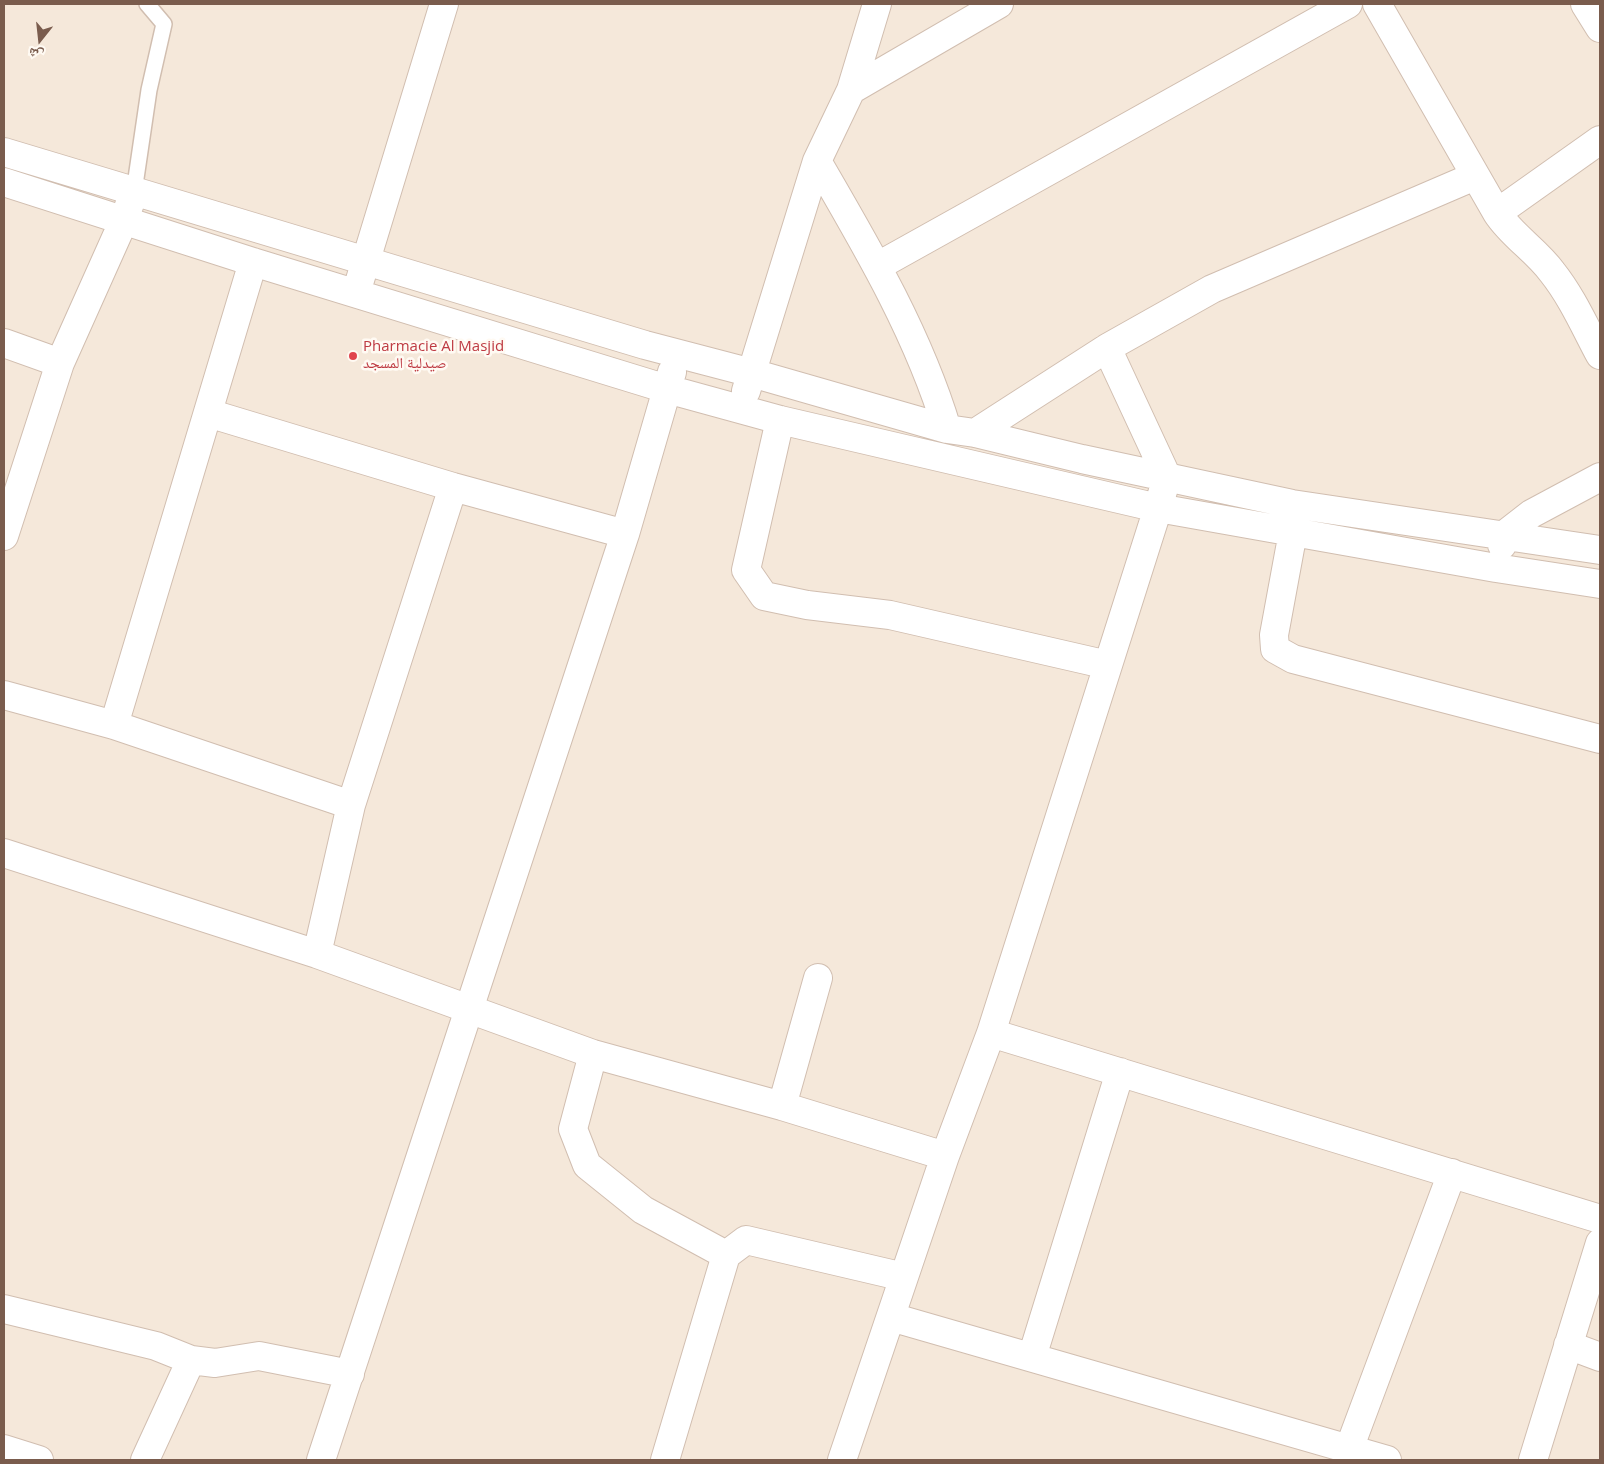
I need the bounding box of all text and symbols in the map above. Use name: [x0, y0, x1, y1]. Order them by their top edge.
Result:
north arrow: [15, 15, 65, 65]
text: ش: [26, 44, 45, 66]
place label: Pharmacie Al Masjid صيدلية المسجد: [363, 338, 504, 373]
marker: Pharmacie Al Masjid صيدلية المسجد: [347, 350, 359, 362]

